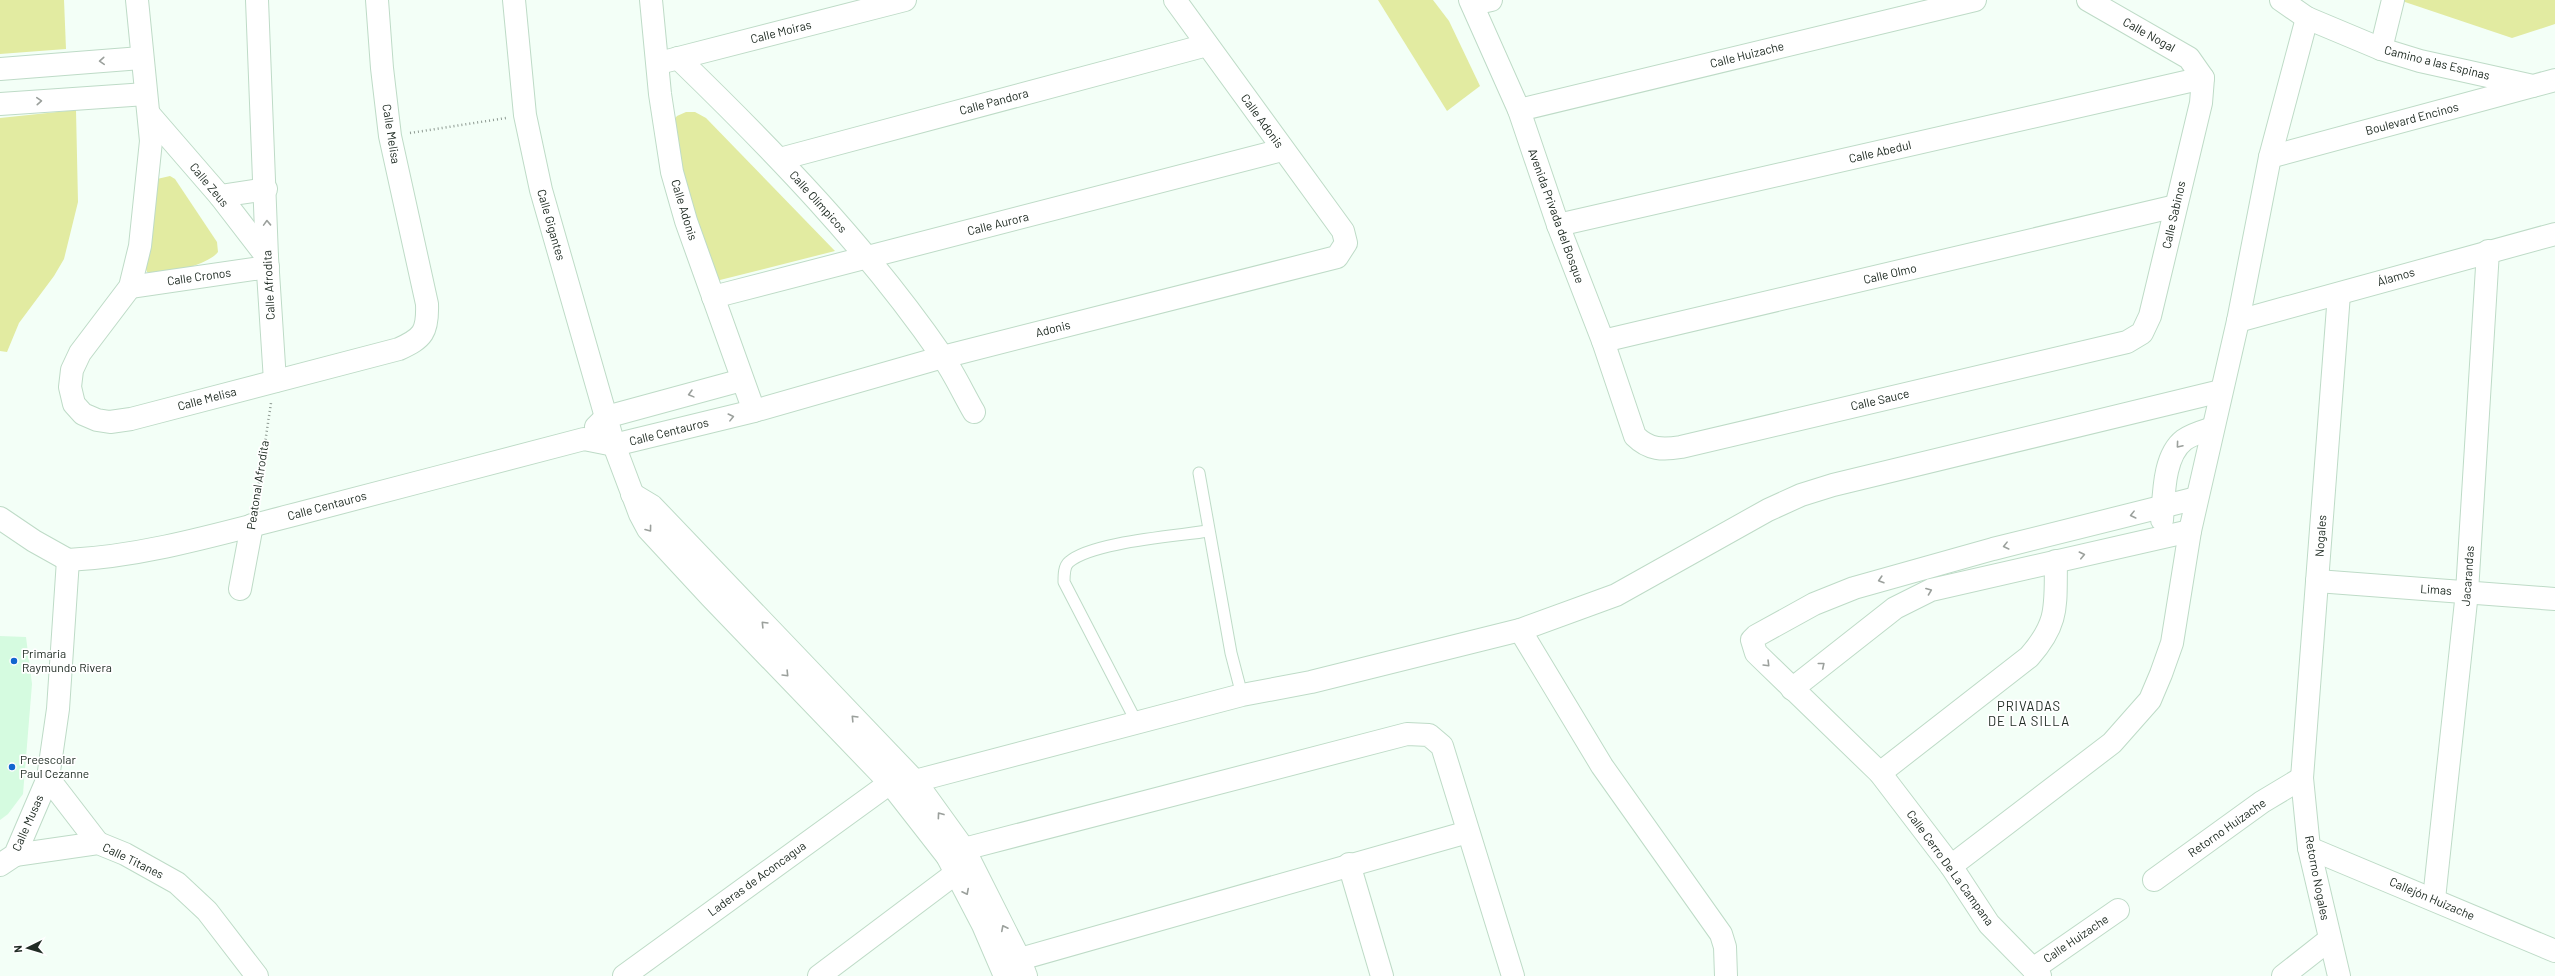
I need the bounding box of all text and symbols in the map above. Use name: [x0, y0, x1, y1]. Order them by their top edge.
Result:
street label: Calle Nogal: [2121, 14, 2178, 54]
street label: Calle Moiras: [749, 17, 813, 45]
street label: Calle Huizache: [1708, 38, 1785, 70]
street label: Camino a las Espinas: [2383, 42, 2492, 82]
one-way arrow: [99, 56, 105, 65]
street label: Calle Pandora: [958, 85, 1030, 117]
street label: Calle Adonis: [1239, 91, 1287, 150]
one-way arrow: [36, 97, 42, 106]
street label: Boulevard Encinos: [2364, 99, 2460, 137]
street label: Calle Melisa: [380, 103, 404, 165]
street label: Calle Abedul: [1847, 137, 1912, 165]
street label: Avenida Privada del Bosque: [1526, 146, 1588, 285]
street label: Calle Zeus: [187, 160, 232, 209]
street label: Calle Olímpicos: [787, 167, 850, 235]
street label: Calle Adonis: [669, 177, 701, 242]
street label: Calle Sabinos: [2158, 179, 2188, 250]
street label: Calle Gigantes: [535, 188, 569, 262]
street label: Calle Aurora: [966, 209, 1030, 237]
one-way arrow: [263, 220, 271, 226]
street label: Calle Afrodita: [259, 250, 277, 320]
street label: Calle Olmo: [1862, 260, 1918, 286]
street label: Álamos: [2375, 264, 2416, 288]
street label: Calle Cronos: [166, 265, 232, 287]
street label: Adonis: [1034, 317, 1072, 339]
street label: Calle Melisa: [176, 383, 238, 413]
street label: Calle Sauce: [1849, 385, 1910, 413]
one-way arrow: [688, 389, 694, 397]
one-way arrow: [728, 413, 734, 421]
street label: Calle Centauros: [628, 414, 710, 448]
street label: Peatonal Afrodita: [243, 439, 271, 530]
one-way arrow: [2177, 441, 2184, 448]
street label: Calle Centauros: [286, 488, 368, 522]
one-way arrow: [2129, 510, 2136, 519]
street label: Nogales: [2312, 514, 2328, 557]
one-way arrow: [644, 525, 652, 532]
one-way arrow: [2003, 541, 2010, 550]
street label: Jacarandas: [2458, 545, 2476, 607]
one-way arrow: [2079, 552, 2086, 560]
one-way arrow: [1877, 575, 1884, 584]
street label: Limas: [2420, 581, 2453, 597]
one-way arrow: [1925, 588, 1932, 596]
one-way arrow: [761, 621, 769, 629]
place label: Primaria Raymundo Rivera: [22, 646, 112, 674]
marker: Primaria Raymundo Rivera: [9, 656, 19, 666]
one-way arrow: [1762, 659, 1770, 667]
one-way arrow: [1818, 663, 1825, 670]
one-way arrow: [781, 669, 789, 677]
district label: PRIVADAS DE LA SILLA: [1988, 698, 2070, 729]
one-way arrow: [851, 715, 859, 723]
place label: Preescolar Paul Cezanne: [20, 752, 89, 780]
marker: Preescolar Paul Cezanne: [7, 762, 17, 772]
street label: Calle Musas: [8, 792, 46, 853]
street label: Retorno Huizache: [2185, 795, 2268, 859]
street label: Calle Cerro De La Campana: [1904, 807, 1997, 928]
one-way arrow: [938, 813, 945, 820]
street label: Retorno Nogales: [2303, 834, 2333, 922]
street label: Laderas de Aconcagua: [705, 838, 808, 918]
street label: Calle Titanes: [101, 839, 167, 881]
street label: Callejón Huizache: [2388, 874, 2477, 922]
one-way arrow: [961, 888, 969, 896]
street label: Calle Huizache: [2040, 911, 2111, 965]
one-way arrow: [1001, 925, 1009, 932]
north arrow: [8, 928, 48, 968]
text: N: [11, 945, 24, 953]

